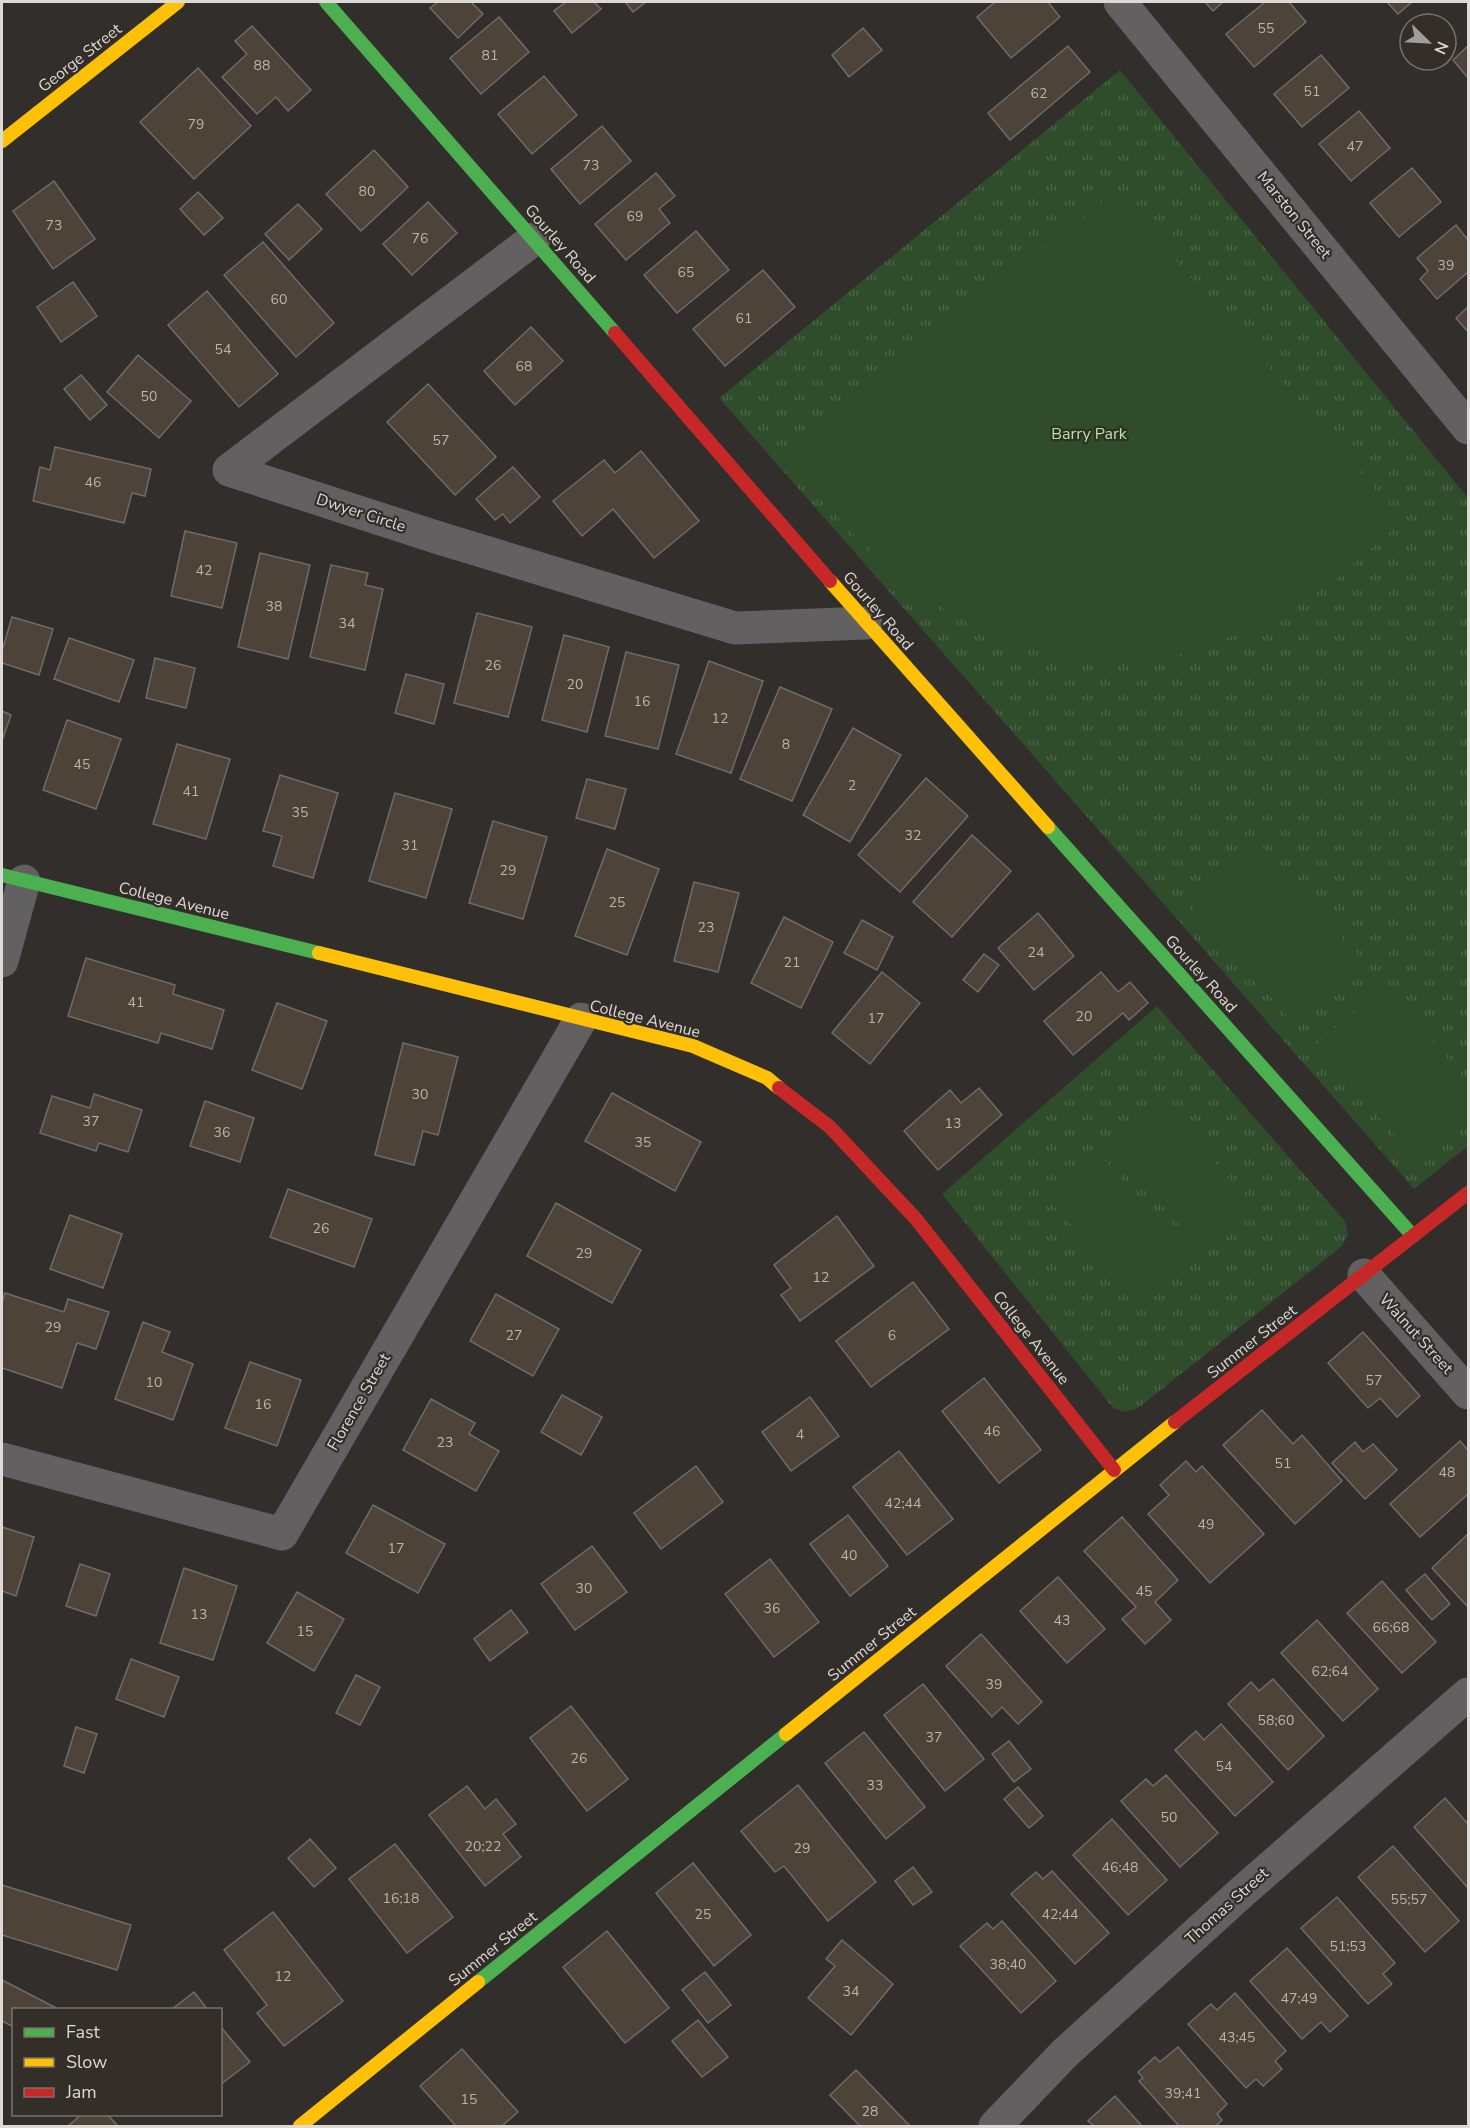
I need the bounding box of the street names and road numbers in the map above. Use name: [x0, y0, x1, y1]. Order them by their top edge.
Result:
street label: George Street: [34, 18, 127, 98]
street label: Marston Street: [1252, 167, 1336, 264]
street label: Gourley Road: [520, 200, 600, 288]
street label: Dwyer Circle: [313, 488, 409, 538]
street label: Gourley Road: [838, 567, 918, 655]
street label: College Avenue: [116, 877, 232, 925]
street label: Gourley Road: [1160, 930, 1242, 1018]
street label: College Avenue: [587, 995, 703, 1043]
street label: College Avenue: [987, 1287, 1075, 1389]
street label: Walnut Street: [1374, 1289, 1458, 1379]
street label: Summer Street: [1203, 1300, 1302, 1384]
street label: Florence Street: [322, 1349, 396, 1455]
street label: Summer Street: [823, 1601, 921, 1687]
street label: Thomas Street: [1181, 1862, 1274, 1949]
street label: Summer Street: [444, 1906, 542, 1992]

